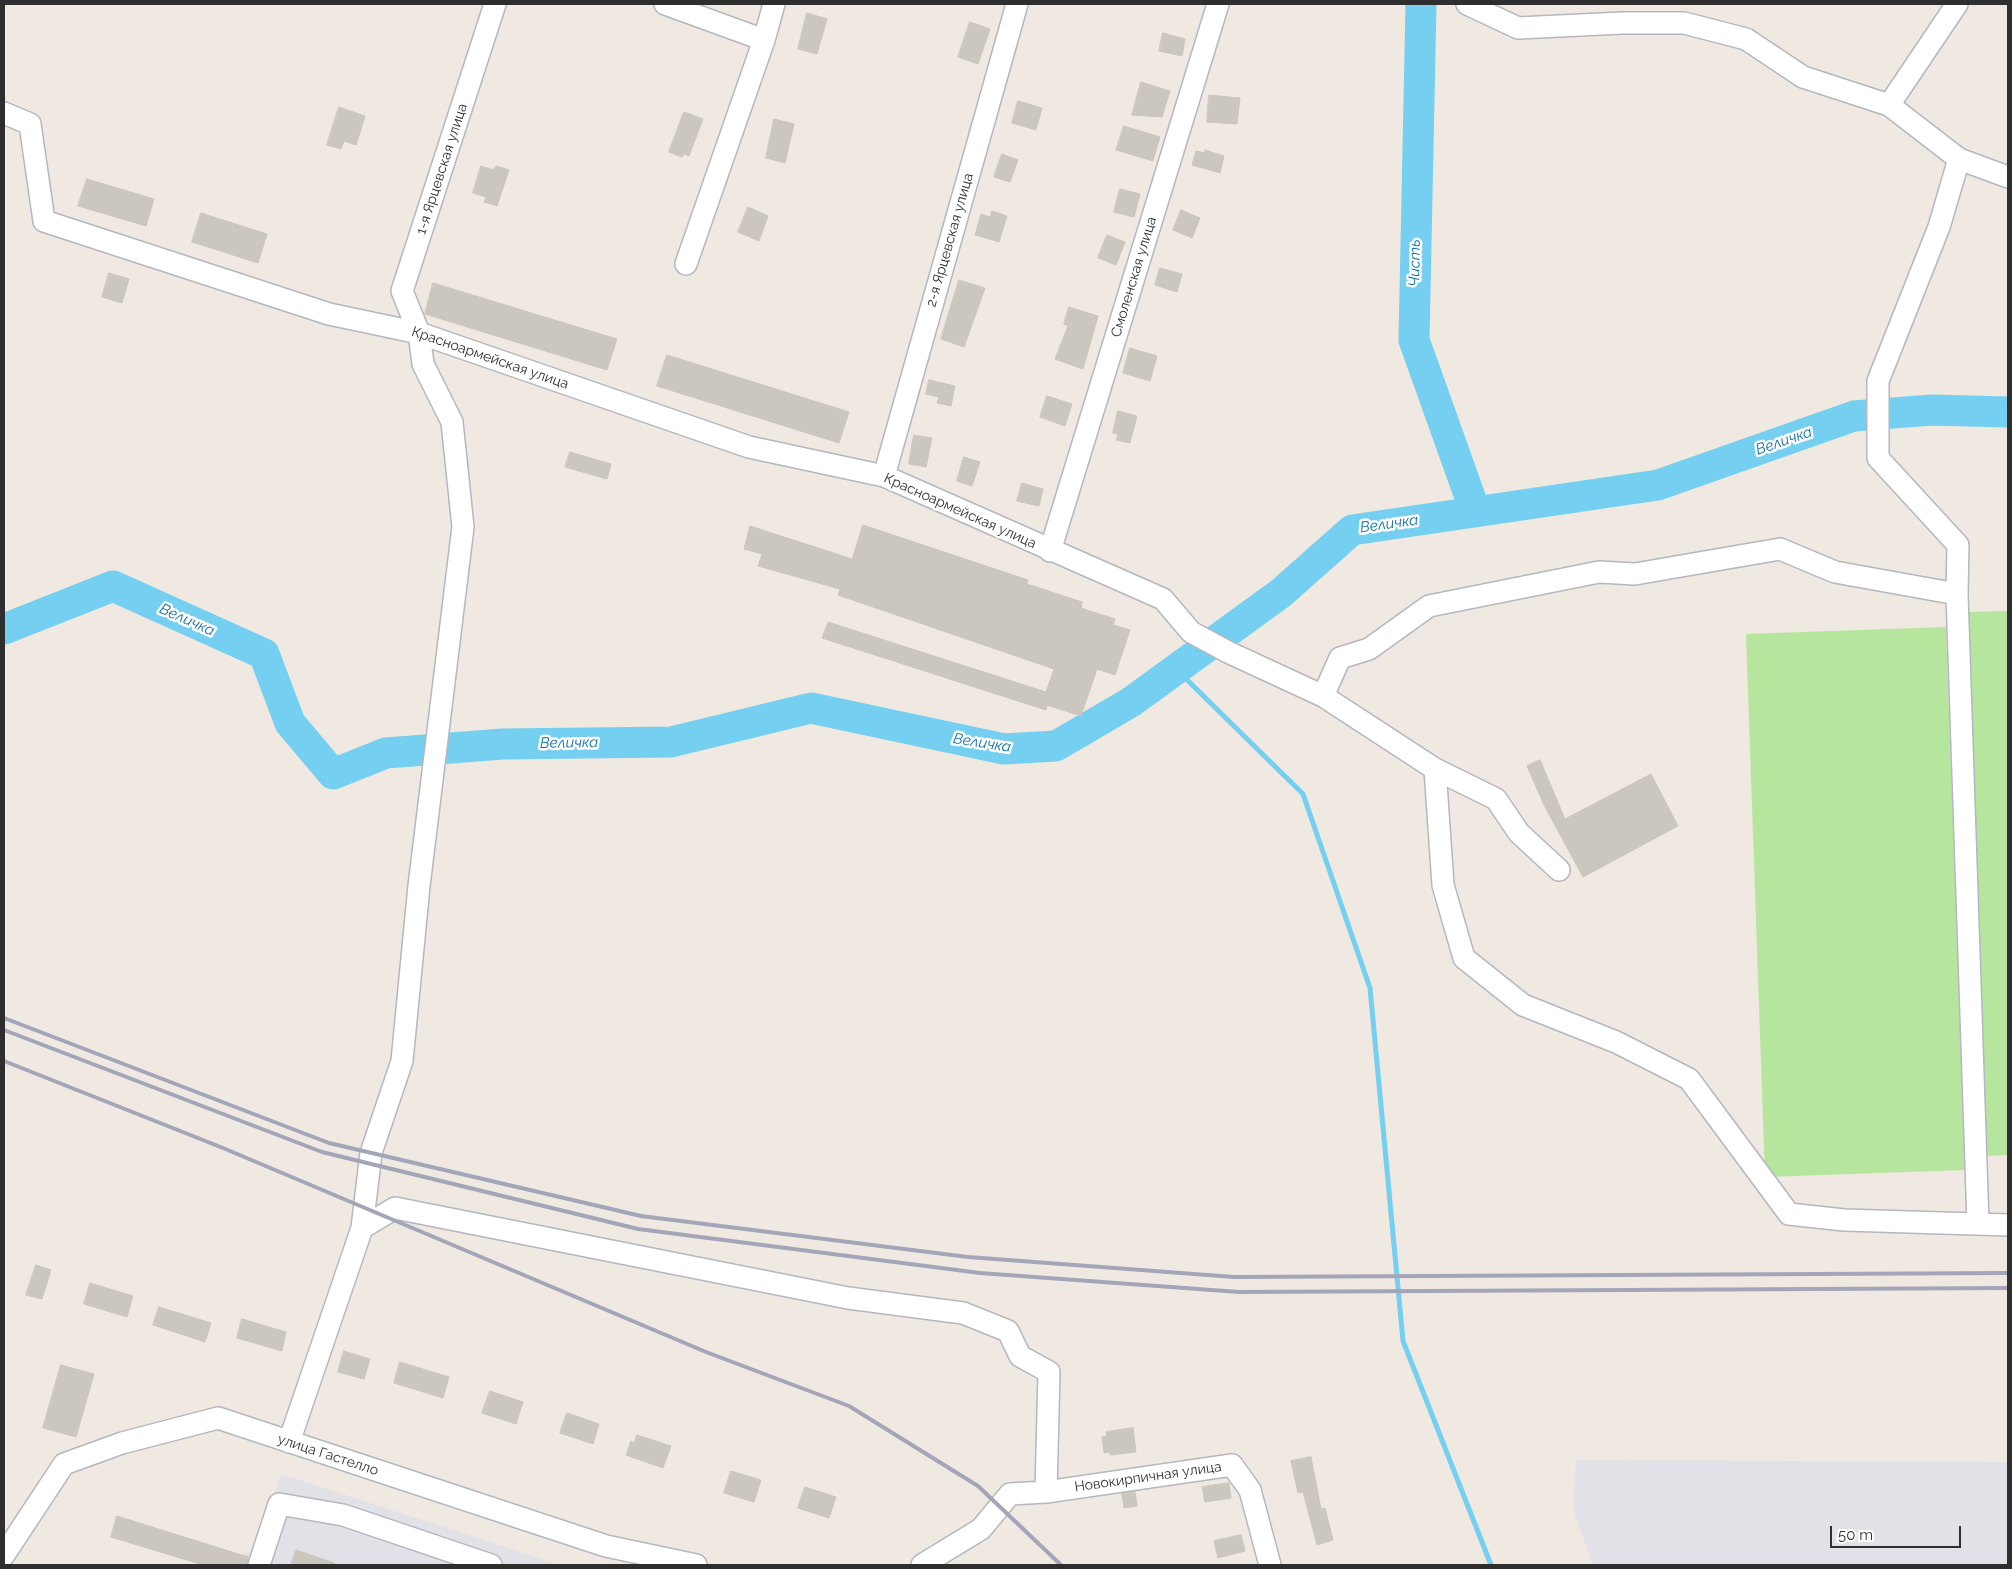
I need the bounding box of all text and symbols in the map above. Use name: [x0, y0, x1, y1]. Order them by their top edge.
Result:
street label: 1-я Ярцевская улица: [413, 101, 471, 237]
street label: 2-я Ярцевская улица: [923, 171, 977, 309]
street label: Смоленская улица: [1108, 215, 1160, 339]
water label: Чисть: [1406, 239, 1424, 287]
street label: Красноармейская улица: [409, 323, 571, 393]
water label: Величка: [1753, 423, 1815, 459]
street label: Красноармейская улица: [881, 470, 1039, 552]
water label: Величка: [1359, 511, 1419, 537]
water label: Величка: [157, 600, 217, 640]
water label: Величка: [952, 730, 1012, 756]
water label: Величка: [540, 733, 598, 753]
street label: улица Гастелло: [276, 1431, 380, 1479]
street label: Новокирпичная улица: [1073, 1458, 1223, 1496]
scale bar: [1832, 1516, 1963, 1548]
text: 50 m: [1838, 1526, 1873, 1544]

